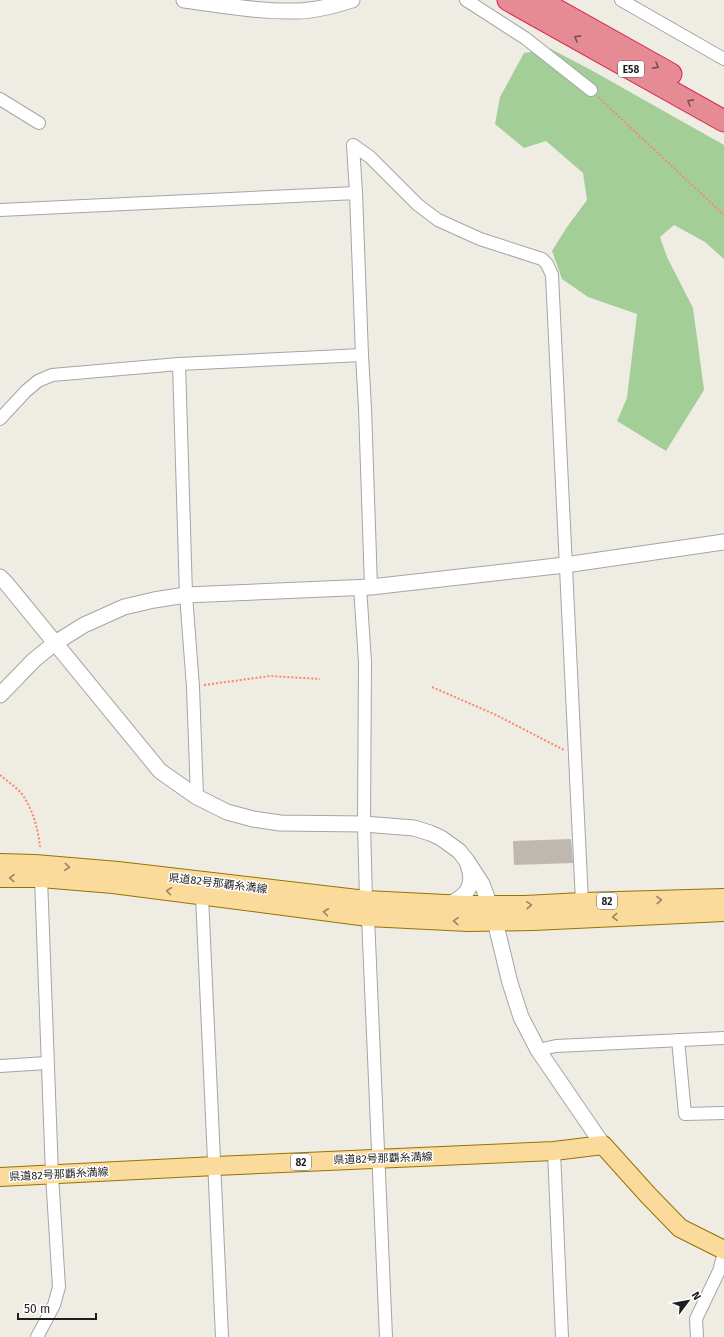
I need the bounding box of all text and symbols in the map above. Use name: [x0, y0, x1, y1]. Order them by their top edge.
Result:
one-way arrow: [573, 36, 581, 43]
road number: E58: [618, 61, 644, 77]
one-way arrow: [652, 62, 659, 69]
one-way arrow: [687, 99, 694, 106]
one-way arrow: [64, 862, 70, 871]
street label: 県道82号那覇糸満線: [168, 871, 268, 896]
one-way arrow: [9, 874, 15, 882]
one-way arrow: [166, 887, 173, 896]
road number: 82: [597, 893, 617, 909]
one-way arrow: [656, 896, 662, 904]
one-way arrow: [526, 900, 532, 909]
one-way arrow: [323, 908, 329, 917]
one-way arrow: [612, 913, 618, 921]
one-way arrow: [453, 917, 459, 926]
street label: 県道82号那覇糸満線: [333, 1150, 433, 1167]
road number: 82: [291, 1154, 311, 1170]
street label: 県道82号那覇糸満線: [9, 1165, 109, 1184]
north arrow: [668, 1281, 708, 1321]
text: N: [689, 1289, 704, 1303]
scale bar: [18, 1295, 96, 1321]
text: 50 m: [24, 1302, 50, 1316]

